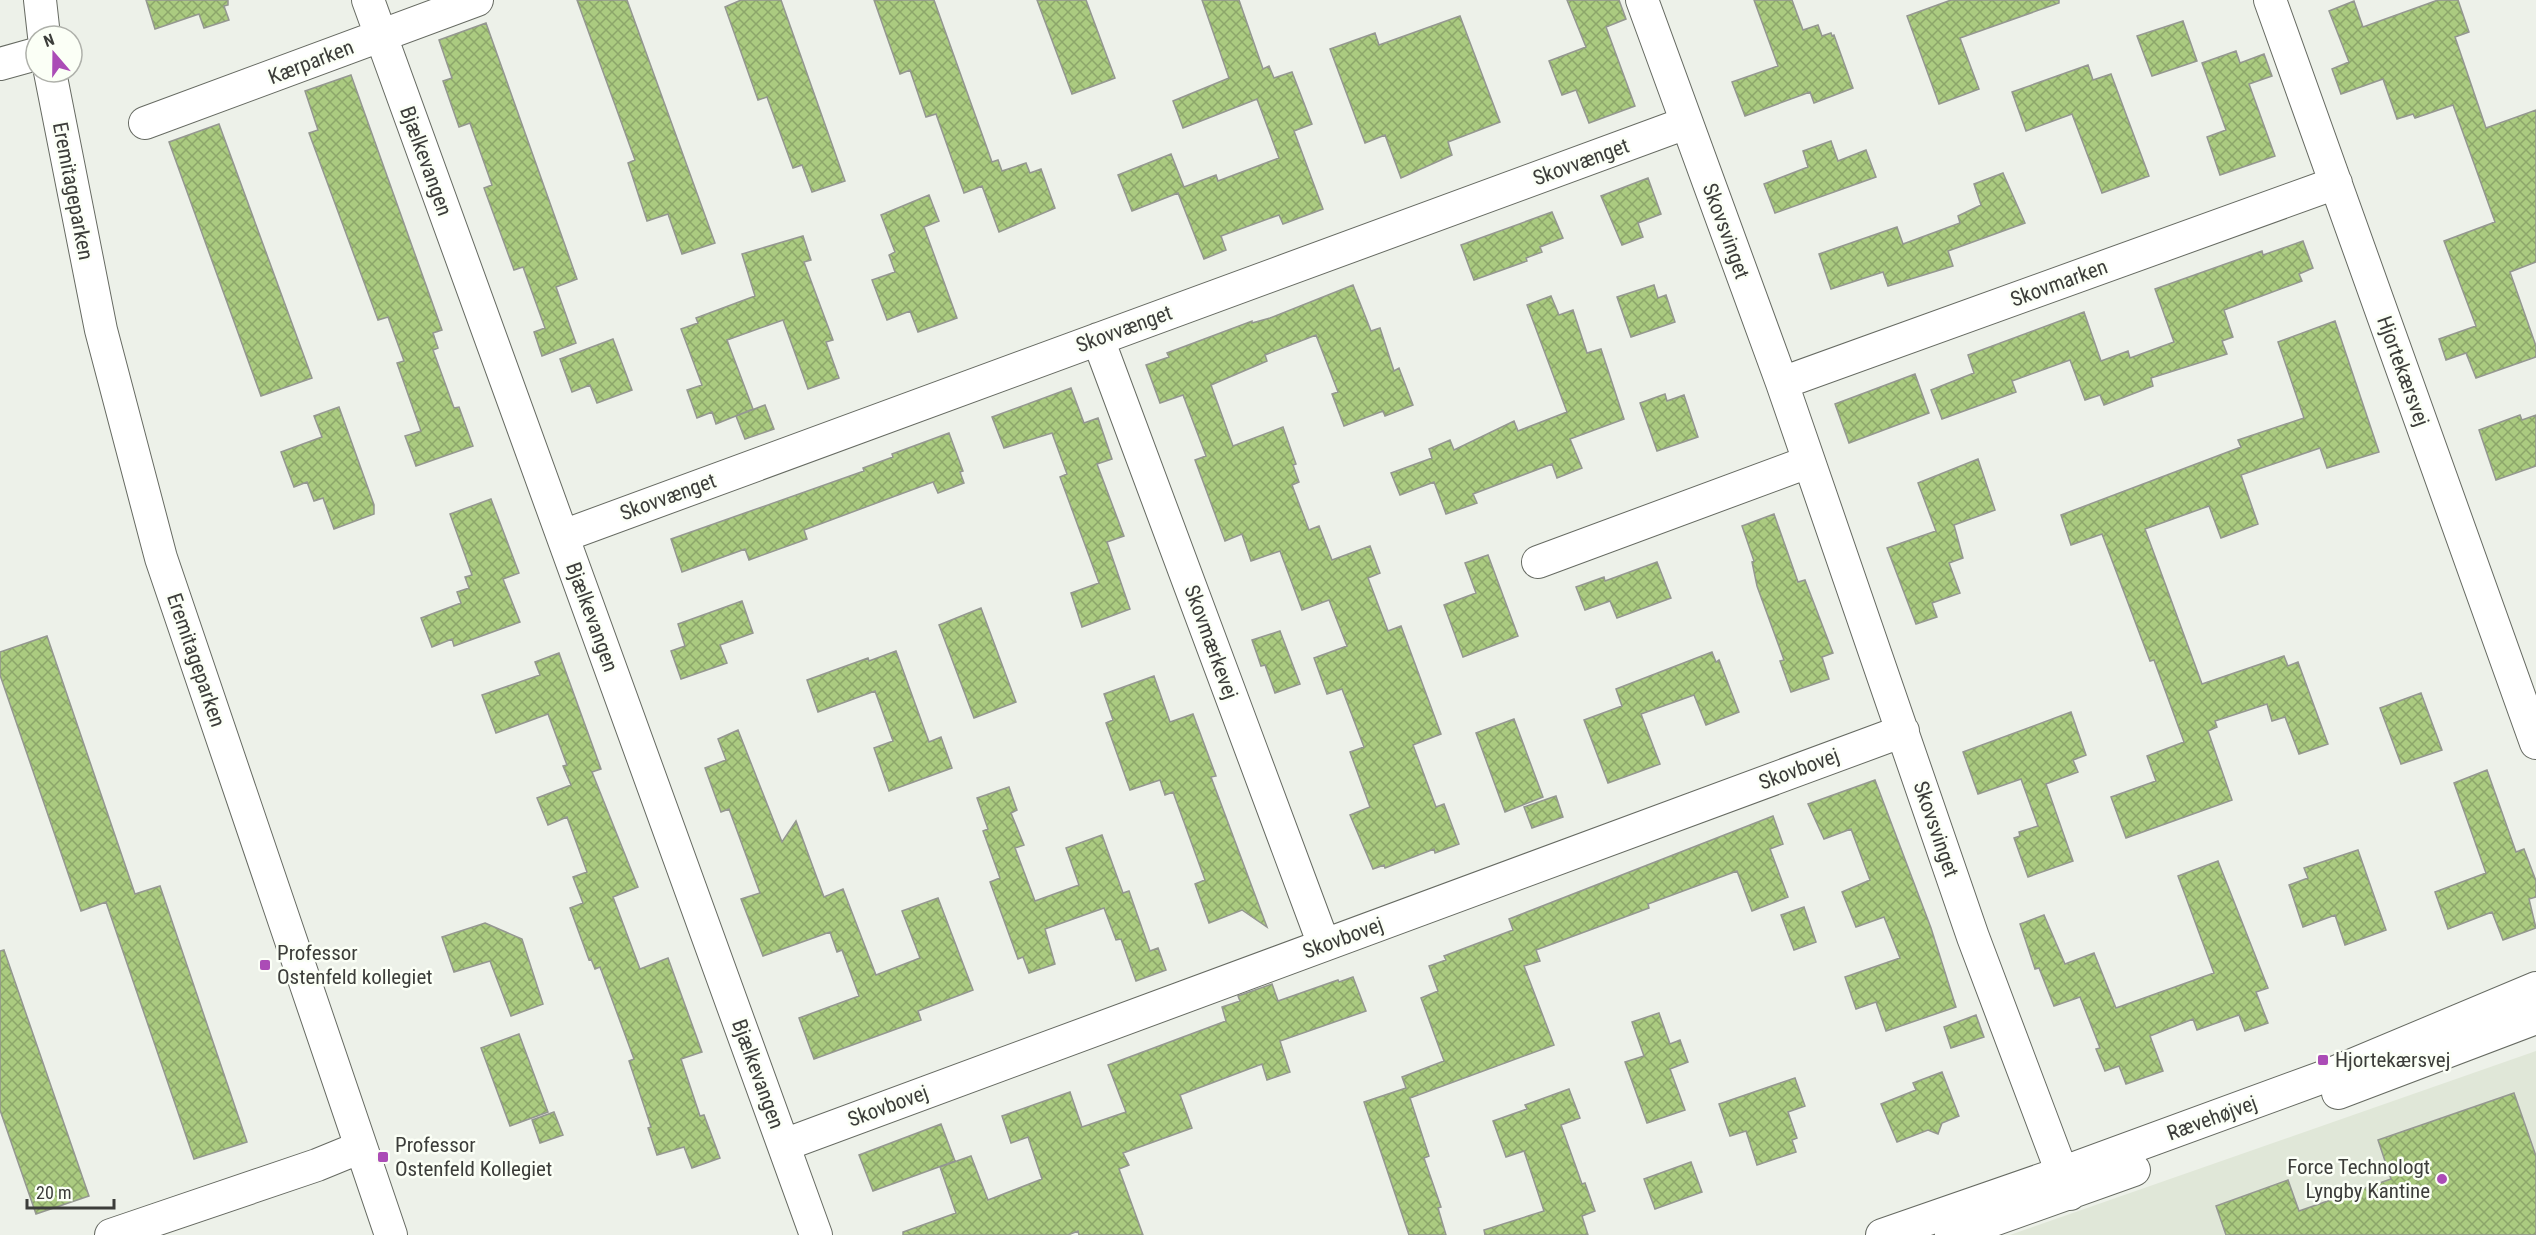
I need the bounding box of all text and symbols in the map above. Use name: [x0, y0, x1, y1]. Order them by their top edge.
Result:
north arrow: [24, 24, 84, 84]
text: N: [41, 30, 57, 51]
street label: Kærparken: [265, 35, 357, 89]
street label: Bjælkevangen: [395, 103, 457, 219]
street label: Eremitageparken: [48, 120, 98, 262]
street label: Skovvænget: [1530, 134, 1632, 190]
street label: Skovsvinget: [1698, 180, 1754, 282]
street label: Skovmarken: [2007, 254, 2111, 312]
street label: Skovvænget: [1073, 301, 1175, 357]
street label: Hjortekærsvej: [2372, 313, 2434, 429]
street label: Skovvænget: [617, 469, 719, 525]
street label: Bjælkevangen: [561, 559, 623, 675]
street label: Skovmærkevej: [1179, 582, 1243, 702]
street label: Eremitageparken: [162, 590, 230, 730]
street label: Skovbovej: [1755, 743, 1843, 795]
street label: Skovsvinget: [1908, 778, 1964, 880]
street label: Skovbovej: [1299, 912, 1387, 964]
place label: Professor Ostenfeld kollegiet: [277, 941, 432, 989]
marker: Professor Ostenfeld kollegiet: [258, 958, 272, 972]
street label: Bjælkevangen: [727, 1016, 789, 1132]
place label: Hjortekærsvej: [2335, 1048, 2450, 1072]
marker: Hjortekærsvej: [2316, 1053, 2330, 1067]
street label: Skovbovej: [844, 1080, 932, 1132]
street label: Rævehøjvej: [2164, 1091, 2260, 1145]
place label: Professor Ostenfeld Kollegiet: [395, 1133, 552, 1181]
marker: Professor Ostenfeld Kollegiet: [376, 1150, 390, 1164]
place label: Force Technologt Lyngby Kantine: [2287, 1155, 2430, 1203]
scale bar: [27, 1172, 114, 1210]
marker: Force Technologt Lyngby Kantine: [2435, 1172, 2449, 1186]
text: 20 m: [36, 1182, 71, 1203]

